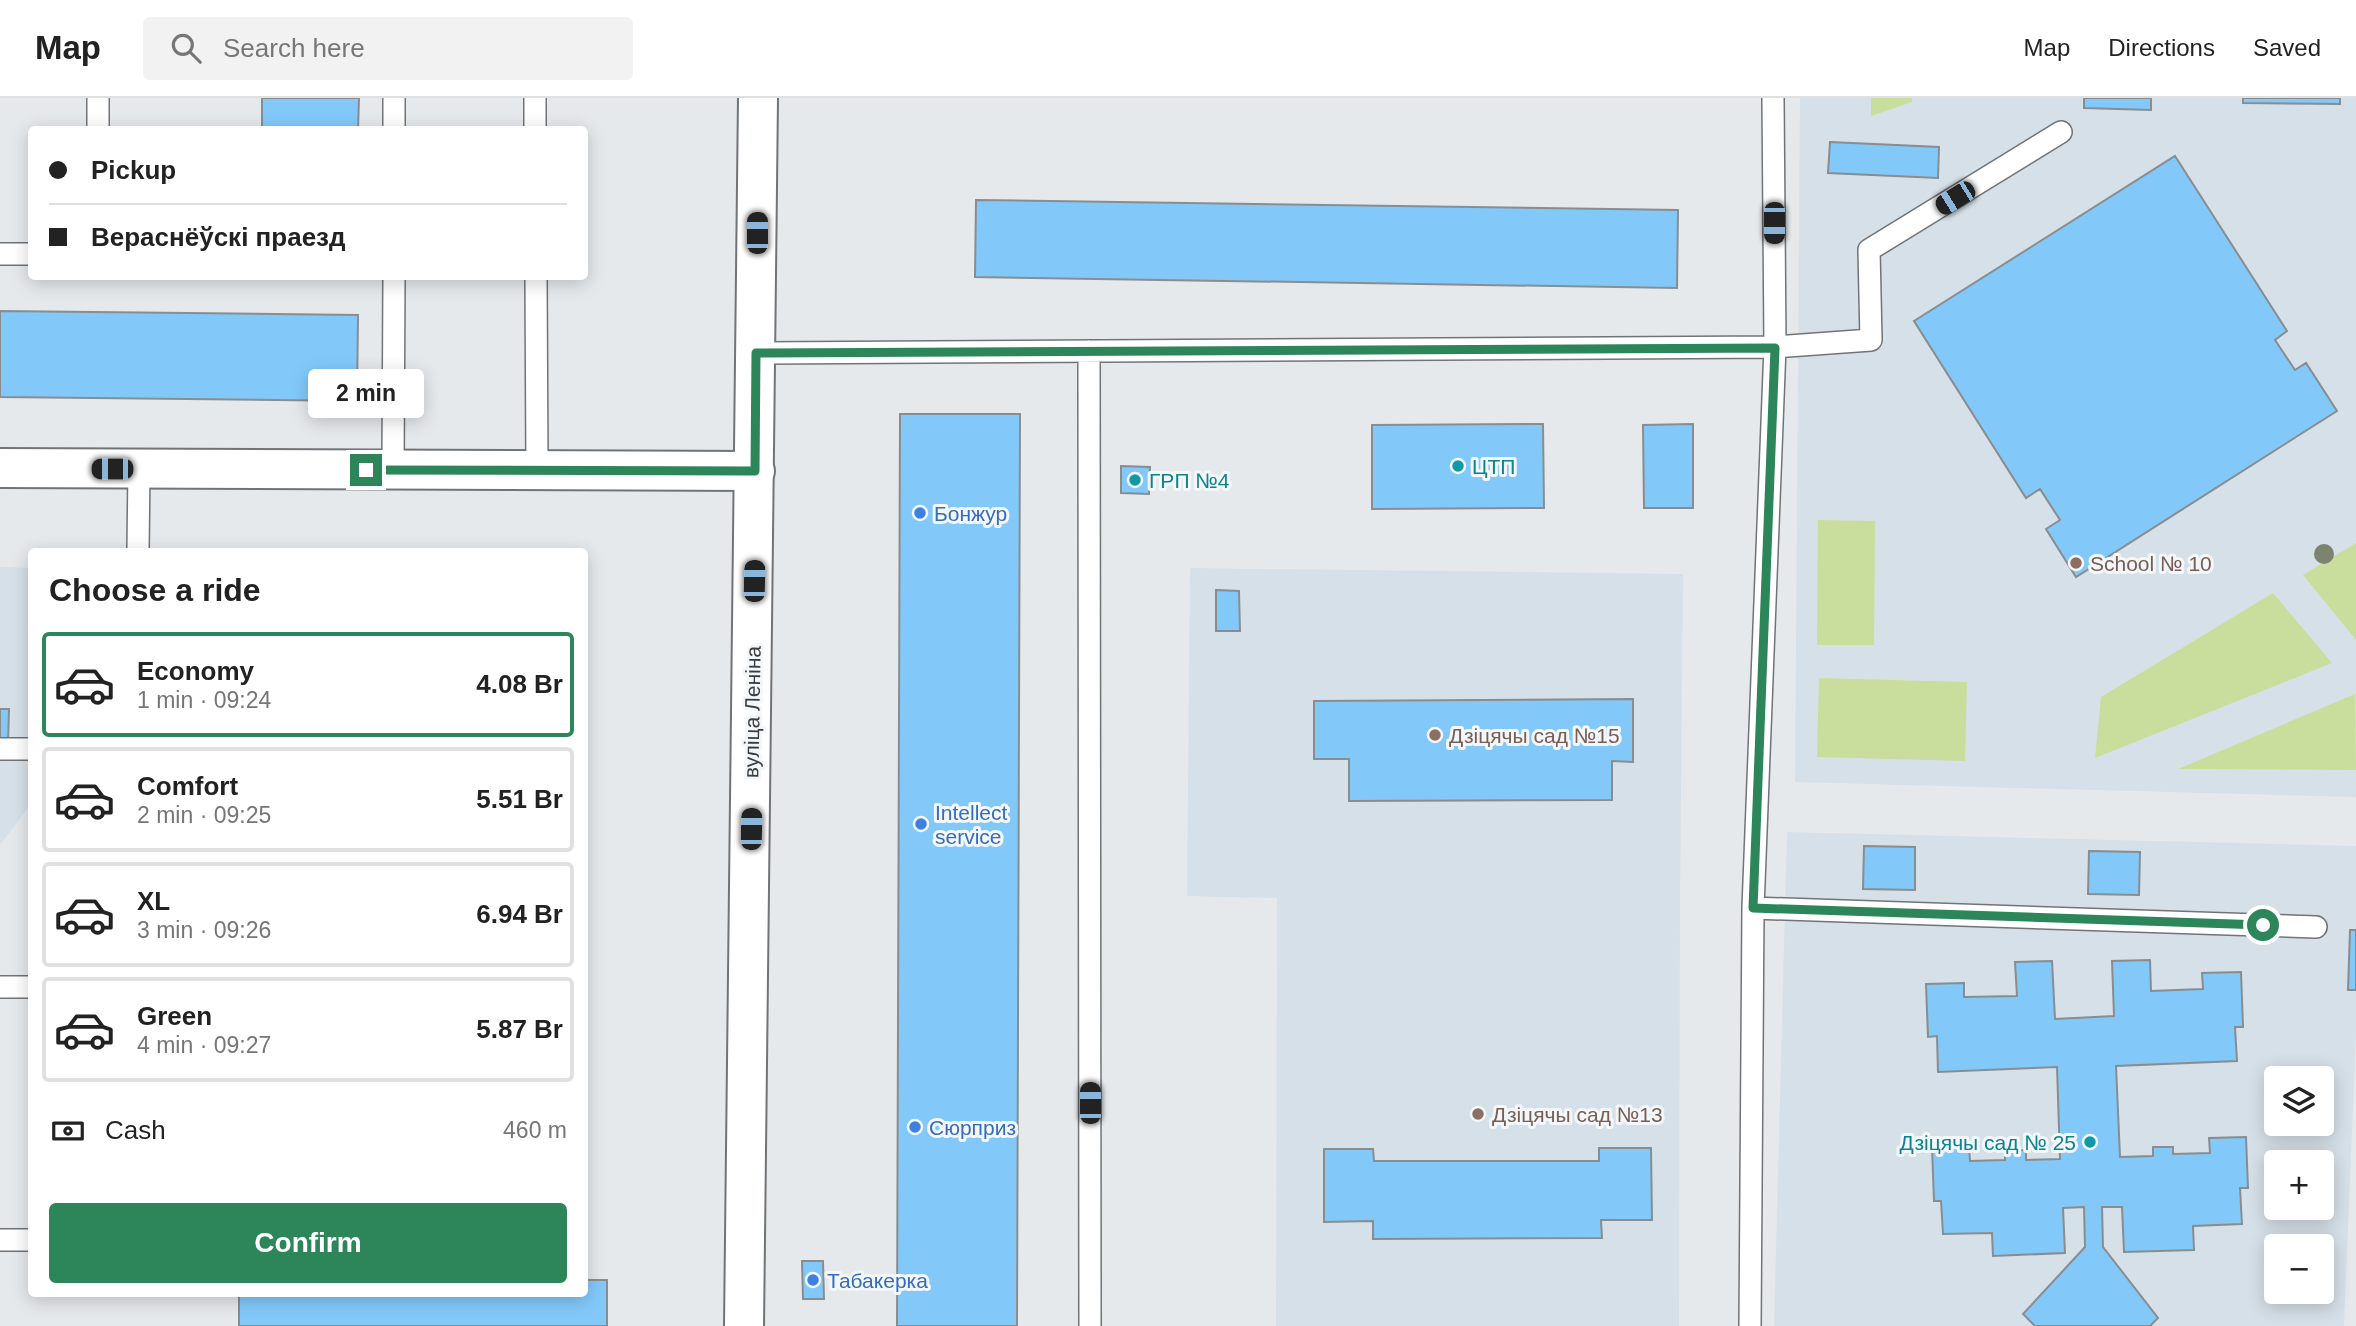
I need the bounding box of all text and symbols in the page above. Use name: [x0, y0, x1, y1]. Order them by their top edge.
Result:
search box: [143, 17, 633, 80]
text: Map: [35, 29, 101, 66]
icon: search: [167, 29, 205, 67]
text: Search here: [223, 33, 365, 63]
text: Map: [2024, 34, 2070, 61]
text: Directions: [2108, 34, 2215, 61]
text: Saved: [2253, 34, 2321, 61]
text: Pickup: [91, 155, 176, 185]
car: [1932, 178, 1979, 218]
car: [1764, 202, 1785, 244]
car: [747, 212, 768, 254]
text: Вераснёўскі праезд: [91, 222, 346, 252]
callout: 2 min: [308, 368, 424, 418]
text: 2 min: [336, 380, 396, 406]
route end: [350, 454, 382, 486]
place label: ЦТП: [1472, 455, 1515, 478]
marker: ЦТП: [1450, 458, 1466, 474]
car: [92, 459, 134, 480]
place label: ГРП №4: [1149, 469, 1230, 492]
marker: ГРП №4: [1127, 472, 1143, 488]
place label: Бонжур: [934, 502, 1007, 525]
marker: Бонжур: [912, 505, 928, 521]
place label: School № 10: [2090, 552, 2212, 575]
marker: School № 10: [2068, 555, 2084, 571]
car: [744, 560, 765, 602]
text: Choose a ride: [49, 572, 261, 608]
street label: вуліца Леніна: [739, 645, 765, 778]
icon: car: [53, 653, 116, 716]
text: Economy: [137, 656, 254, 686]
text: 4.08 Br: [476, 669, 563, 699]
text: 1 min · 09:24: [137, 687, 271, 713]
place label: Дзіцячы сад №15: [1449, 724, 1620, 747]
marker: Дзіцячы сад №15: [1427, 727, 1443, 743]
icon: car: [53, 768, 116, 831]
text: Comfort: [137, 771, 238, 801]
text: 5.51 Br: [476, 784, 563, 814]
place label: Intellect service: [935, 801, 1008, 848]
text: 2 min · 09:25: [137, 802, 271, 828]
car: [741, 808, 762, 850]
marker: Intellect service: [913, 816, 929, 832]
icon: car: [53, 883, 116, 946]
text: XL: [137, 886, 170, 916]
text: 6.94 Br: [476, 899, 563, 929]
route start: [2247, 909, 2279, 941]
text: 3 min · 09:26: [137, 917, 271, 943]
icon: car: [53, 998, 116, 1061]
text: Green: [137, 1001, 212, 1031]
text: 5.87 Br: [476, 1014, 563, 1044]
text: 4 min · 09:27: [137, 1032, 271, 1058]
map controls: [2264, 1066, 2334, 1304]
button: layers: [2264, 1066, 2334, 1136]
car: [1080, 1082, 1101, 1124]
place label: Дзіцячы сад №13: [1492, 1103, 1663, 1126]
marker: Дзіцячы сад №13: [1470, 1106, 1486, 1122]
icon: cash: [49, 1112, 87, 1150]
text: Cash: [105, 1115, 166, 1145]
place label: Сюрприз: [929, 1116, 1016, 1139]
text: 460 m: [503, 1117, 567, 1143]
marker: Сюрприз: [907, 1119, 923, 1135]
place label: Дзіцячы сад № 25: [1900, 1131, 2076, 1154]
marker: Дзіцячы сад № 25: [2082, 1134, 2098, 1150]
button: +: [2264, 1150, 2334, 1220]
button: Confirm: [49, 1203, 567, 1283]
button: −: [2264, 1234, 2334, 1304]
place label: Табакерка: [827, 1269, 928, 1292]
marker: Табакерка: [805, 1272, 821, 1288]

